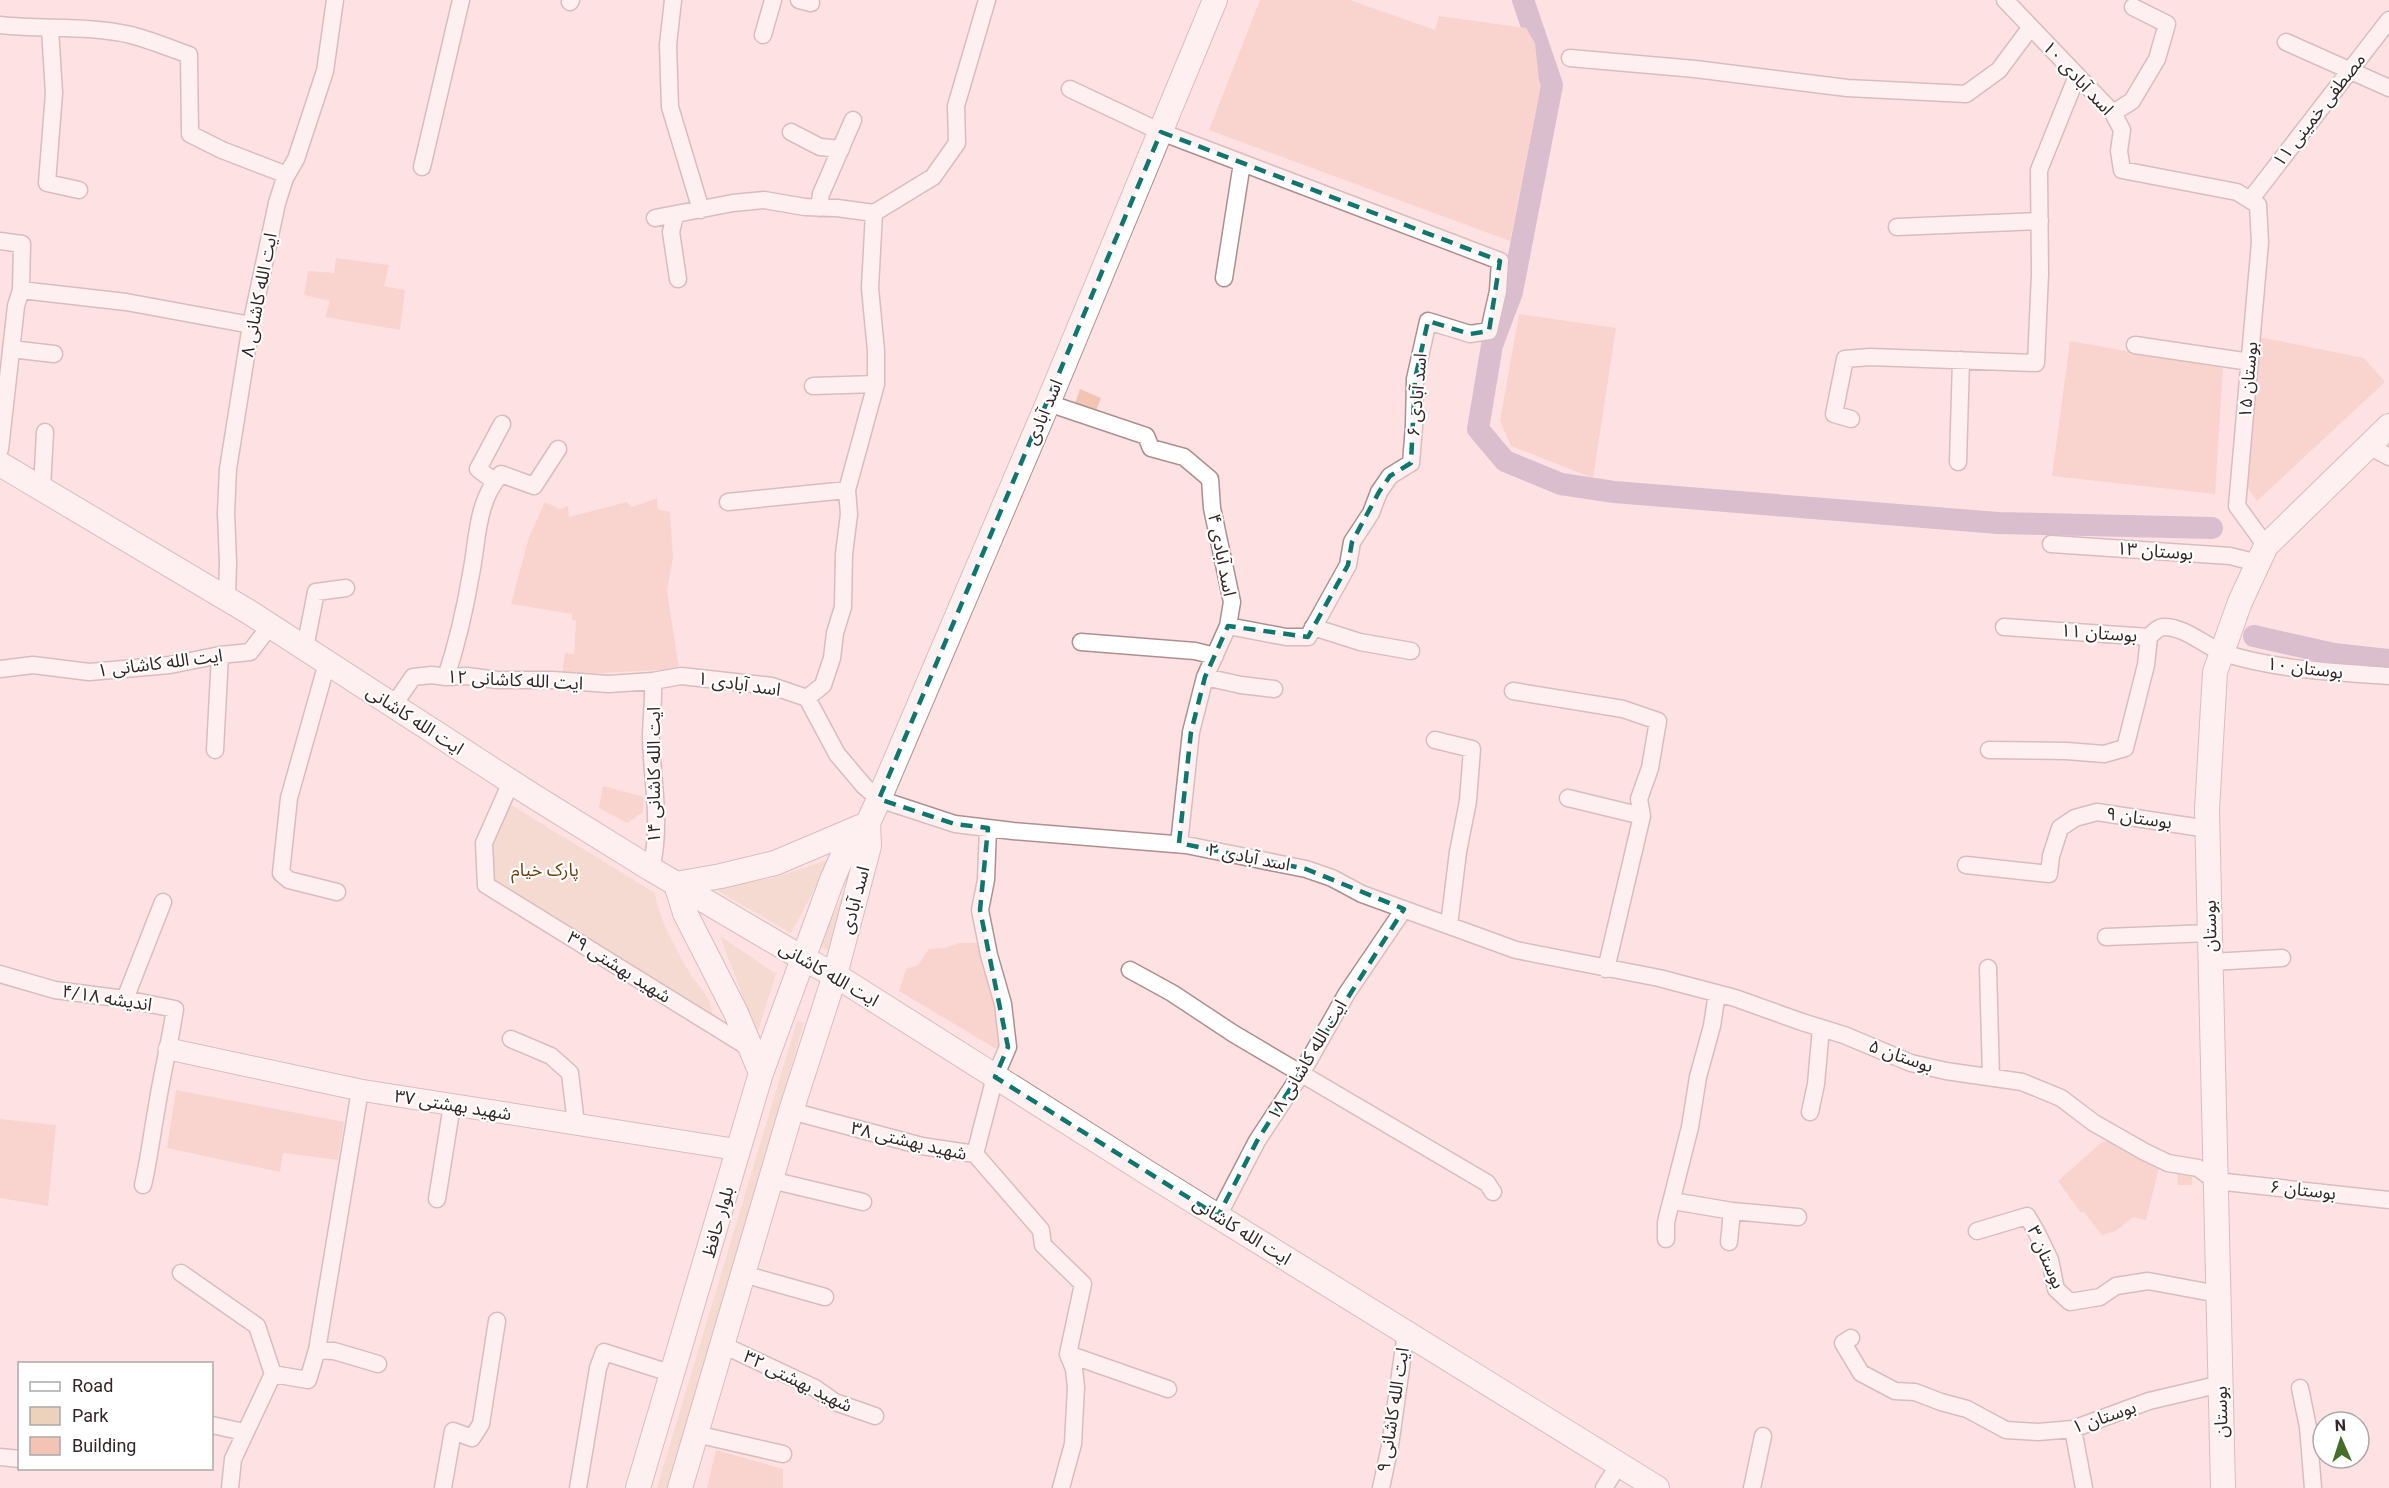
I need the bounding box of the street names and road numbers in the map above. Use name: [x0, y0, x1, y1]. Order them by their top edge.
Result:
street label: اسد آبادی ۱۰: [2038, 36, 2118, 120]
street label: مصطفی خمینی ۱۱: [2268, 49, 2370, 171]
street label: ایت الله کاشانی ۸: [236, 231, 282, 359]
street label: بوستان ۱۵: [2234, 341, 2262, 419]
street label: اسد آبادی ۶: [1402, 352, 1432, 438]
street label: اسد آبادی: [1020, 376, 1068, 448]
street label: اسد آبادی ۴: [1203, 512, 1241, 598]
street label: بوستان ۱۳: [2116, 537, 2194, 565]
street label: بوستان ۱۱: [2060, 619, 2138, 647]
street label: ایت الله کاشانی ۱: [96, 644, 224, 682]
street label: بوستان ۱۰: [2266, 652, 2344, 684]
street label: ایت الله کاشانی ۱۲: [446, 665, 584, 695]
street label: اسد آبادی ۱: [696, 667, 782, 701]
street label: ایت الله کاشانی: [362, 680, 468, 760]
street label: ایت الله کاشانی ۱۴: [643, 707, 665, 843]
street label: بوستان ۹: [2105, 802, 2173, 834]
street label: اسد آبادی ۲: [1206, 838, 1292, 876]
street label: اسد آبادی: [835, 864, 875, 936]
street label: بوستان: [2199, 900, 2221, 952]
street label: شهید بهشتی ۳۹: [563, 926, 675, 1008]
street label: ایت الله کاشانی: [775, 937, 883, 1011]
street label: اندیشه ۴/۱۸: [61, 980, 154, 1015]
street label: ایت الله کاشانی ۱۸: [1262, 996, 1352, 1124]
street label: بوستان ۵: [1866, 1035, 1936, 1077]
street label: شهید بهشتی ۳۷: [393, 1085, 513, 1125]
street label: شهید بهشتی ۳۸: [849, 1117, 969, 1165]
street label: بوستان ۶: [2269, 1176, 2337, 1204]
street label: بلوار حافظ: [697, 1184, 739, 1260]
street label: ایت الله کاشانی: [1189, 1192, 1295, 1270]
street label: بوستان ۳: [2022, 1222, 2070, 1292]
street label: شهید بهشتی ۳۲: [740, 1345, 856, 1417]
street label: ایت الله کاشانی ۹: [1372, 1346, 1414, 1474]
street label: بوستان: [2210, 1386, 2232, 1438]
street label: بوستان ۱: [2069, 1396, 2139, 1438]

